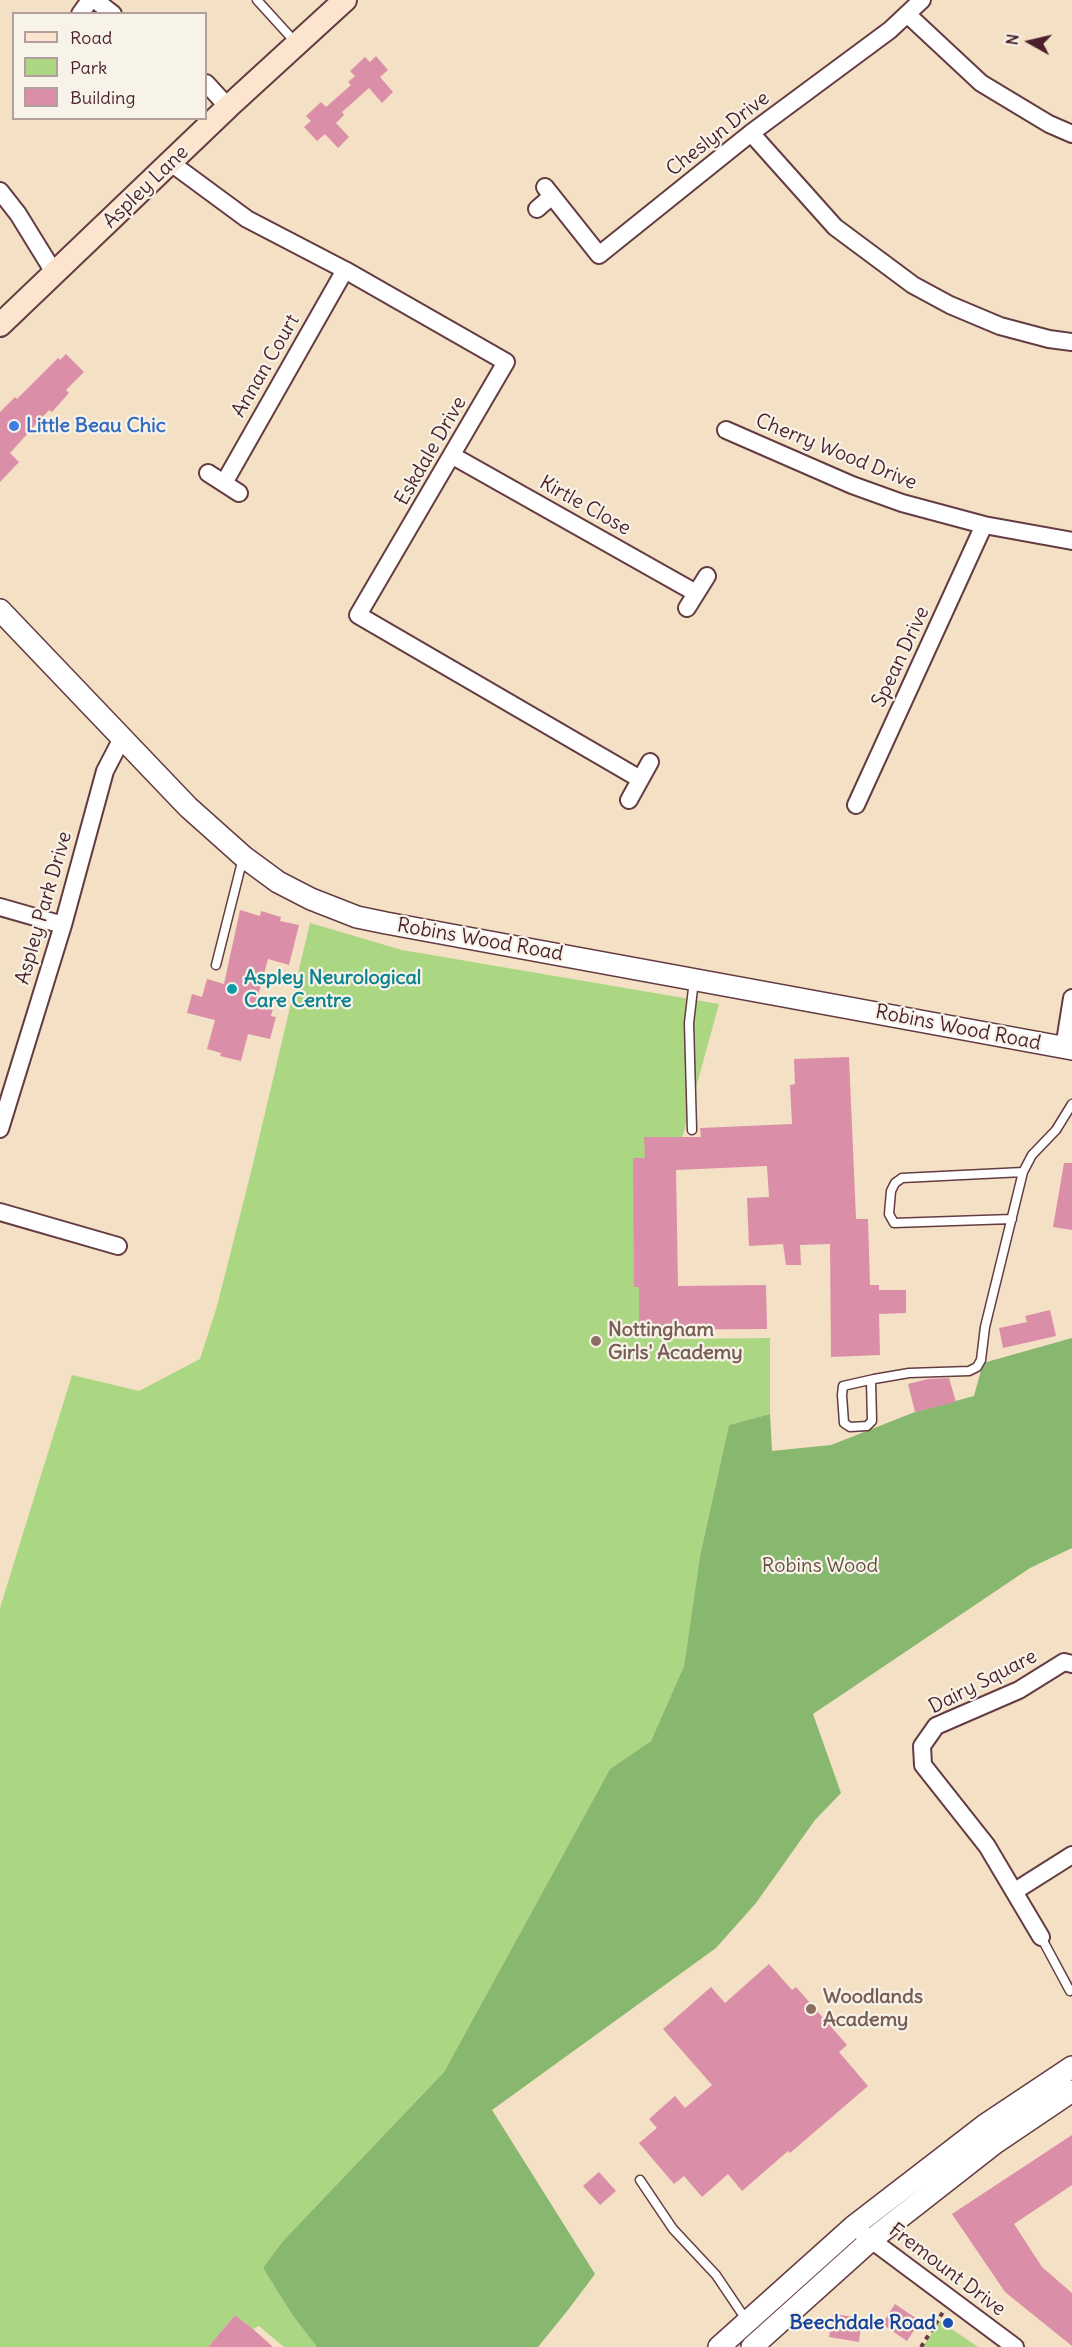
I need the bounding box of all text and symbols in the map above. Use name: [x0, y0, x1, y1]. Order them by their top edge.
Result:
legend: [12, 12, 207, 120]
north arrow: [1000, 12, 1060, 72]
text: Road: [70, 26, 112, 49]
text: N: [1002, 33, 1023, 46]
text: Park: [70, 56, 107, 79]
text: Building: [70, 86, 135, 109]
street label: Cheslyn Drive: [662, 86, 774, 182]
street label: Aspley Lane: [98, 140, 194, 234]
street label: Annan Court: [227, 310, 305, 422]
street label: Eskdale Drive: [390, 392, 472, 510]
street label: Cherry Wood Drive: [752, 409, 920, 495]
place label: Little Beau Chic: [26, 414, 166, 438]
marker: Little Beau Chic: [7, 419, 21, 433]
street label: Kirtle Close: [535, 471, 635, 541]
street label: Spean Drive: [867, 603, 935, 711]
street label: Aspley Park Drive: [11, 829, 77, 987]
street label: Robins Wood Road: [395, 914, 565, 966]
place label: Aspley Neurological Care Centre: [244, 966, 421, 1013]
marker: Aspley Neurological Care Centre: [225, 982, 239, 996]
street label: Robins Wood Road: [873, 1000, 1043, 1056]
place label: Nottingham Girls' Academy: [608, 1318, 743, 1365]
marker: Nottingham Girls' Academy: [589, 1334, 603, 1348]
park label: Robins Wood: [762, 1554, 878, 1578]
street label: Dairy Square: [925, 1645, 1041, 1719]
place label: Woodlands Academy: [823, 1985, 923, 2032]
marker: Woodlands Academy: [804, 2002, 818, 2016]
street label: Fremount Drive: [884, 2218, 1010, 2322]
place label: Beechdale Road: [790, 2311, 936, 2335]
marker: Beechdale Road: [941, 2316, 955, 2330]

